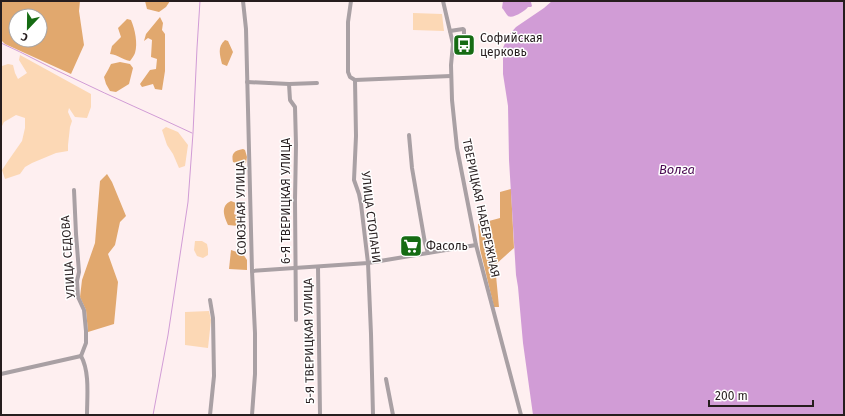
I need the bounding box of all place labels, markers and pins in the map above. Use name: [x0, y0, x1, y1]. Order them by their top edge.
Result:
place label: Софийская церковь: [480, 31, 543, 59]
bus stop icon: Софийская церковь: [451, 32, 477, 58]
supermarket icon: Фасоль: [398, 233, 424, 259]
place label: Фасоль: [426, 239, 468, 253]

